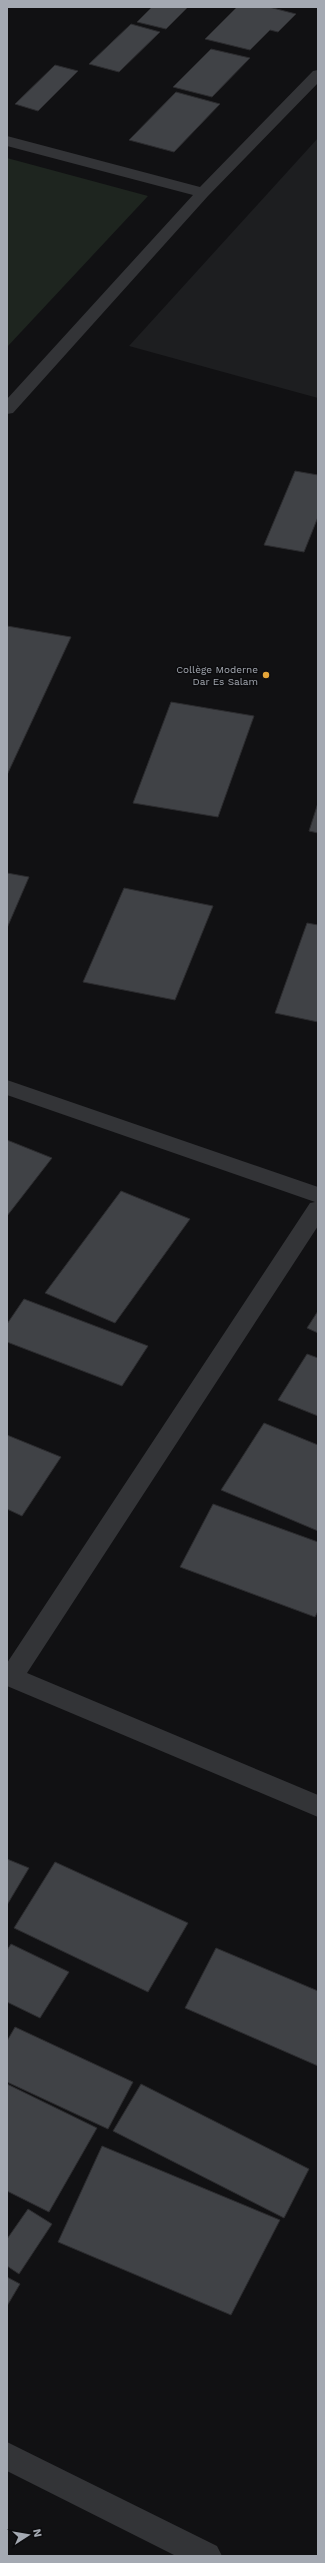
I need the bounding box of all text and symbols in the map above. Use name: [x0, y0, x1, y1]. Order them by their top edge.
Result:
place label: Collège Moderne Dar Es Salam: [176, 664, 258, 687]
marker: Collège Moderne Dar Es Salam: [261, 670, 271, 680]
north arrow: [8, 2515, 48, 2555]
text: N: [30, 2528, 44, 2538]

